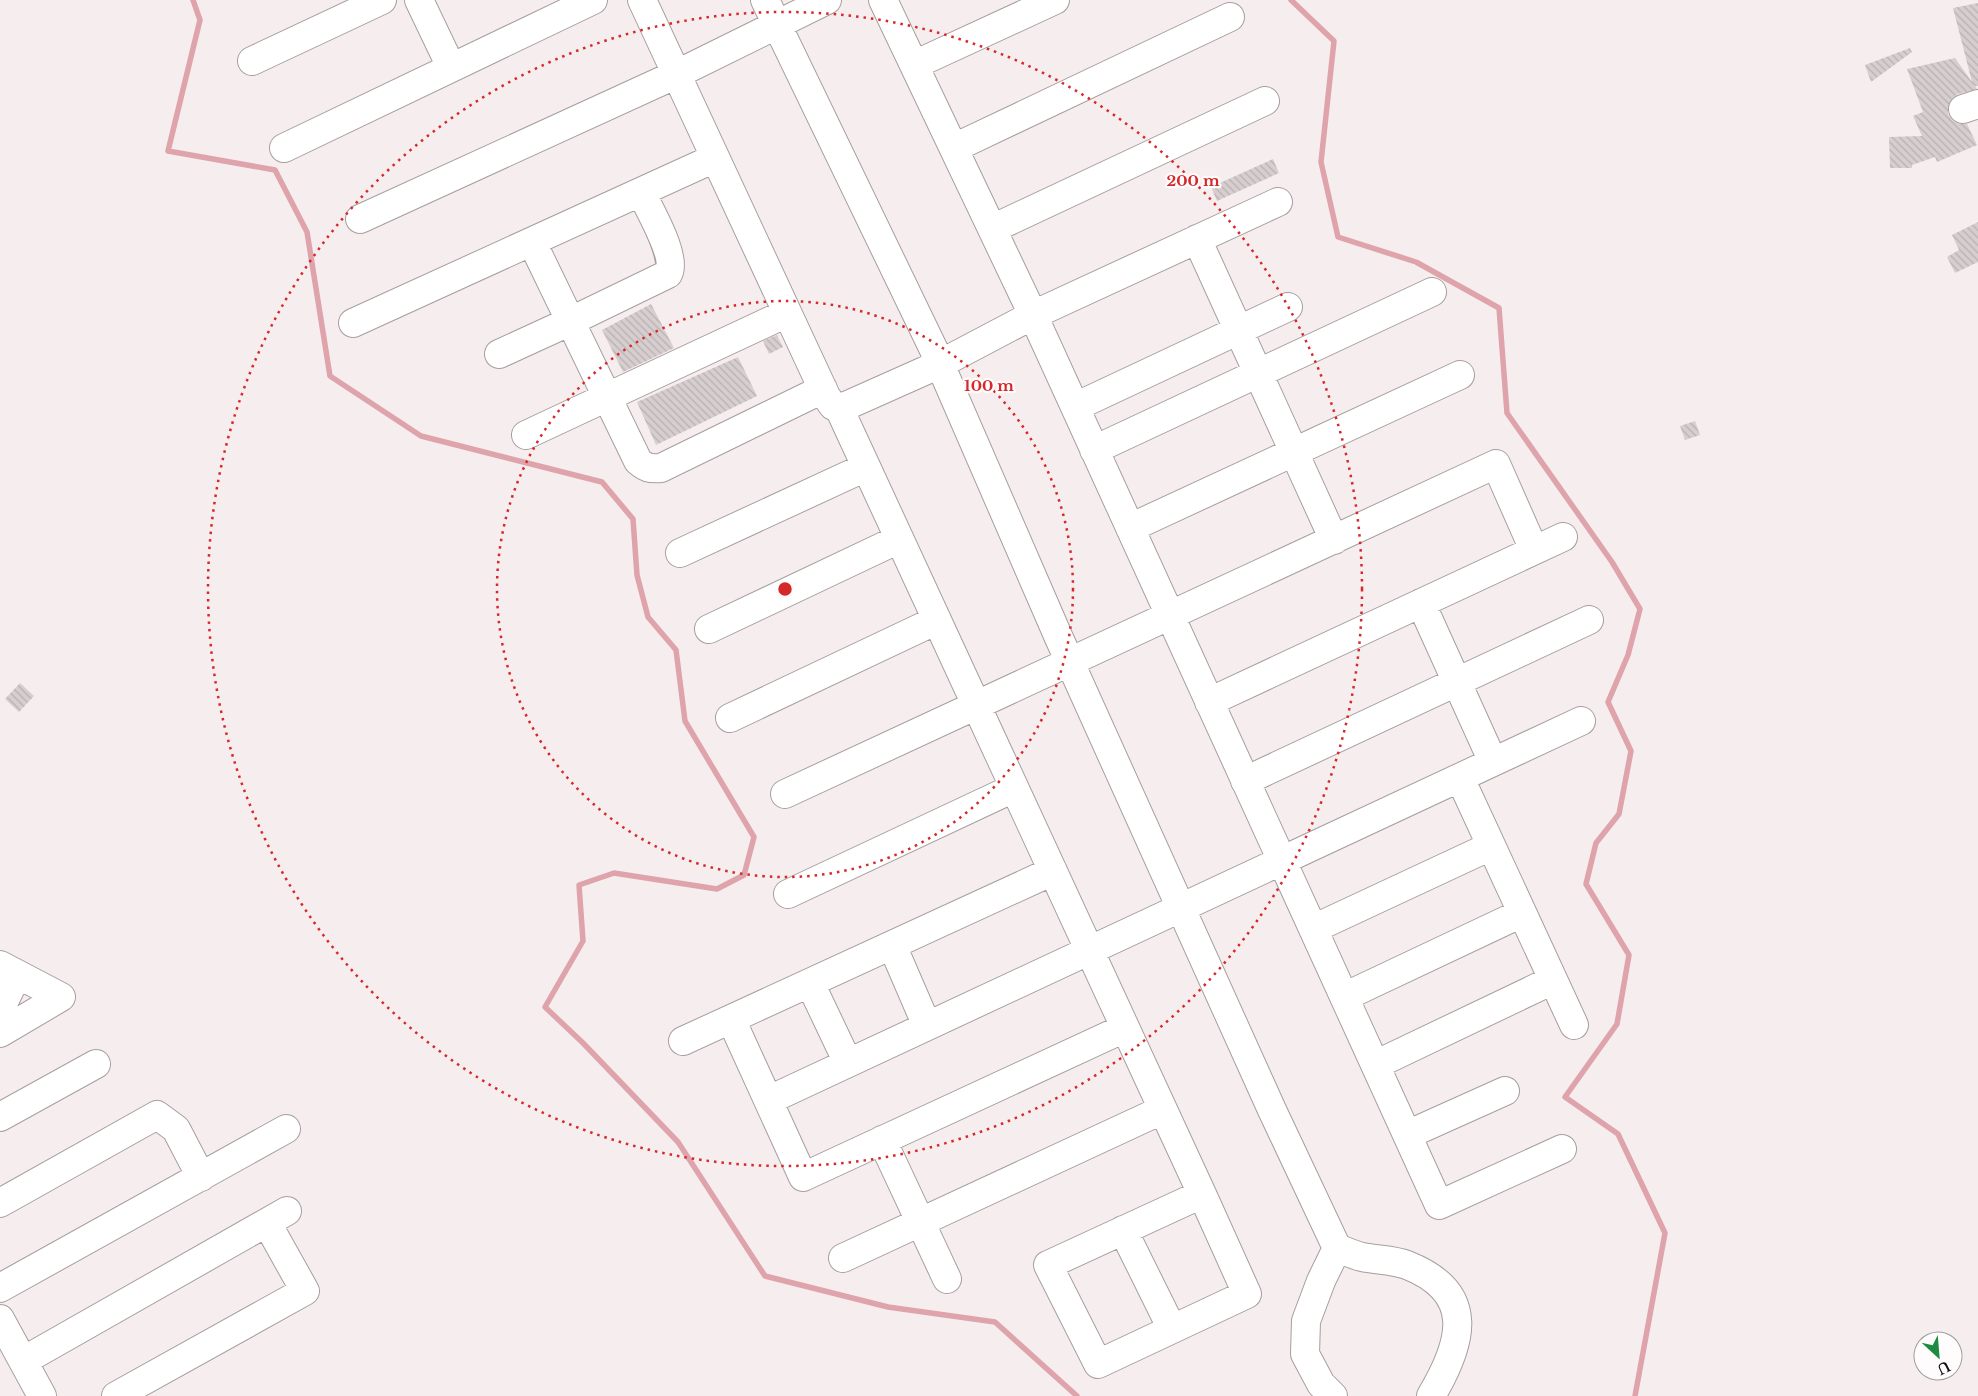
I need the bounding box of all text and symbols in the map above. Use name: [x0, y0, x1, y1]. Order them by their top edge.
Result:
text: 200 m: [1167, 171, 1220, 190]
text: 100 m: [964, 376, 1014, 395]
centre of rings: [776, 580, 794, 598]
north arrow: [1913, 1331, 1963, 1381]
text: U: [1934, 1357, 1953, 1379]

